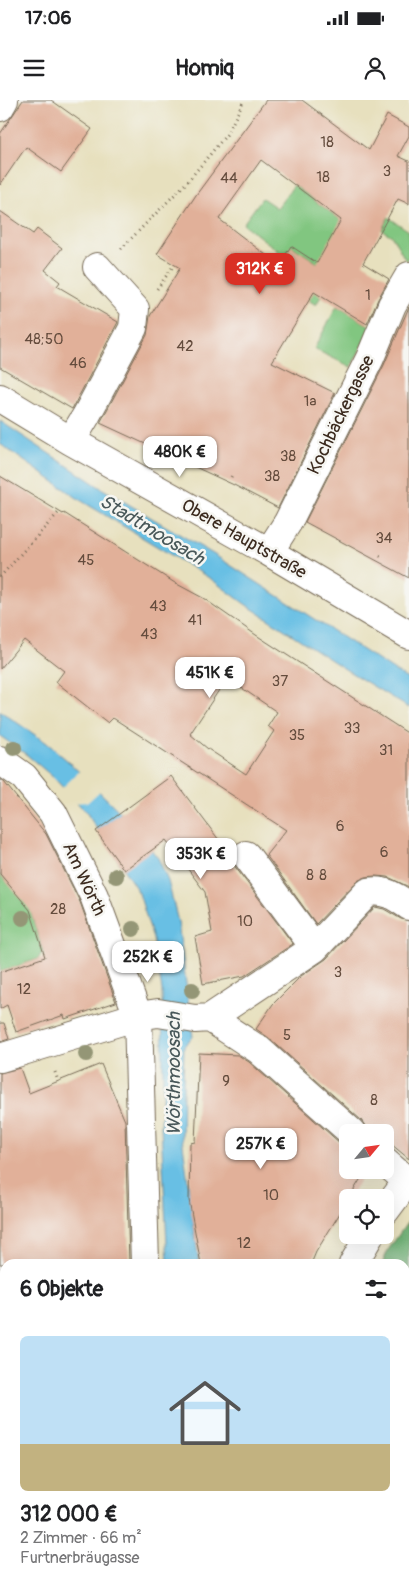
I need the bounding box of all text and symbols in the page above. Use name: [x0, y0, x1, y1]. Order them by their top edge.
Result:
text: 17:06: [25, 6, 72, 30]
icon: menu: [20, 54, 48, 82]
text: Homiq: [175, 54, 234, 82]
icon: person: [361, 54, 389, 82]
house number: 18: [320, 133, 334, 152]
house number: 3: [383, 162, 391, 181]
house number: 18: [316, 168, 330, 187]
house number: 44: [220, 169, 238, 188]
pin: 312K €: [219, 252, 301, 295]
text: 312K €: [236, 259, 284, 279]
house number: 1: [365, 286, 371, 305]
house number: 48;50: [25, 330, 63, 349]
house number: 42: [176, 337, 194, 356]
street label: Kochbäckergasse: [302, 351, 380, 478]
house number: 46: [69, 354, 87, 373]
house number: 1a: [304, 392, 316, 411]
pin: 480K €: [139, 436, 221, 478]
text: 480K €: [154, 442, 206, 462]
house number: 38: [280, 447, 296, 466]
house number: 38: [264, 467, 280, 486]
water label: Stadtmoosach: [95, 489, 210, 571]
street label: Obere Hauptstraße: [177, 494, 311, 584]
house number: 34: [375, 529, 393, 548]
house number: 45: [78, 551, 94, 570]
house number: 43: [149, 597, 167, 616]
house number: 41: [188, 611, 202, 630]
house number: 43: [140, 625, 158, 644]
pin: 451K €: [169, 656, 251, 699]
text: 451K €: [186, 663, 234, 683]
house number: 37: [272, 672, 288, 691]
house number: 33: [344, 719, 360, 738]
house number: 35: [289, 726, 305, 745]
house number: 31: [379, 741, 393, 760]
house number: 6: [336, 817, 344, 836]
pin: 353K €: [160, 838, 242, 880]
street label: Am Wörth: [57, 839, 111, 919]
house number: 6: [380, 843, 388, 862]
text: 353K €: [176, 844, 226, 864]
house number: 8: [306, 866, 314, 885]
house number: 8: [319, 866, 327, 885]
house number: 28: [50, 900, 66, 919]
house number: 10: [237, 912, 253, 931]
pin: 252K €: [107, 940, 189, 983]
text: 252K €: [123, 947, 173, 967]
house number: 3: [334, 963, 342, 982]
house number: 12: [17, 980, 31, 999]
water label: Wörthmoosach: [162, 1011, 186, 1136]
house number: 5: [283, 1026, 291, 1045]
house number: 9: [222, 1072, 230, 1091]
house number: 8: [370, 1091, 378, 1110]
north arrow: [339, 1124, 394, 1179]
map controls: [339, 1124, 394, 1244]
pin: 257K €: [220, 1128, 302, 1170]
text: 257K €: [236, 1134, 286, 1154]
house number: 10: [263, 1186, 279, 1205]
button: locate: [339, 1189, 394, 1244]
house number: 12: [237, 1234, 251, 1253]
icon: filters: [362, 1275, 390, 1303]
text: 6 Objekte: [20, 1276, 103, 1303]
icon: home: [160, 1368, 250, 1458]
text: 312 000 €: [20, 1501, 118, 1528]
text: 2 Zimmer · 66 m²: [20, 1528, 142, 1548]
text: Furtnerbräugasse: [20, 1548, 139, 1568]

